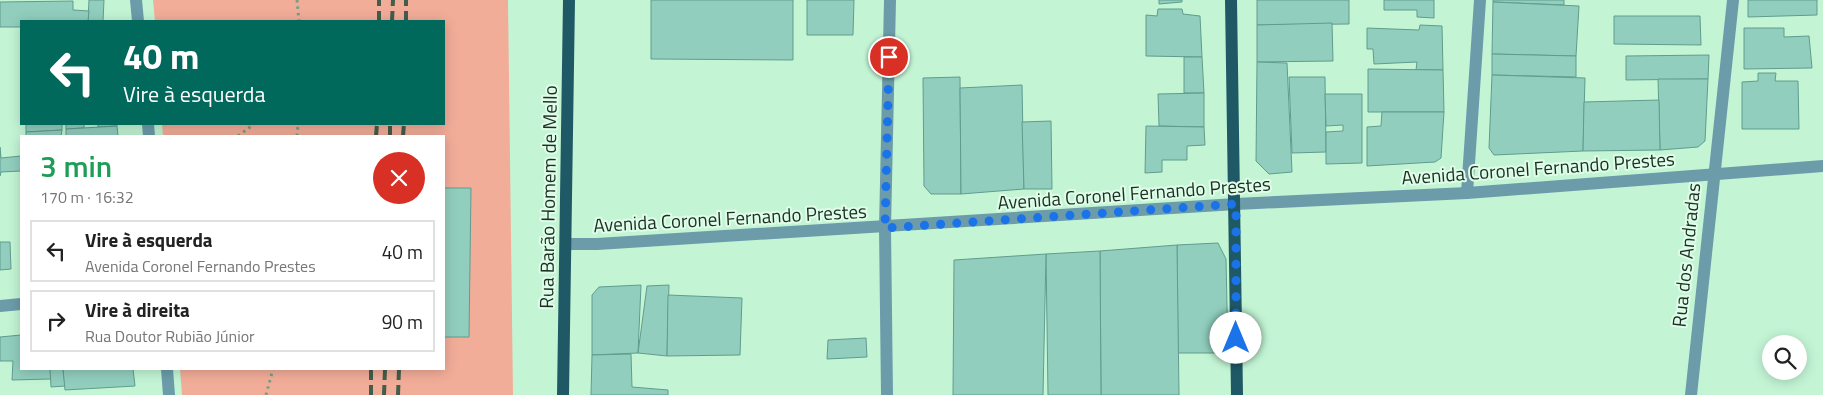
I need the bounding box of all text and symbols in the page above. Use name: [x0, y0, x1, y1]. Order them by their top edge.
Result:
text: 40 m: [123, 29, 199, 83]
pin: [868, 36, 910, 78]
icon: left: [40, 40, 105, 105]
icon: arrive: [875, 43, 903, 71]
text: Vire à esquerda: [123, 77, 266, 111]
street label: Rua Barão Homem de Mello: [531, 85, 564, 309]
text: 3 min: [40, 143, 112, 189]
street label: Avenida Coronel Fernando Prestes: [1400, 143, 1676, 192]
button: close: [373, 152, 425, 204]
street label: Avenida Coronel Fernando Prestes: [996, 168, 1272, 217]
street label: Rua dos Andradas: [1664, 181, 1707, 328]
text: 170 m · 16:32: [40, 185, 134, 209]
street label: Avenida Coronel Fernando Prestes: [592, 196, 868, 239]
text: Vire à esquerda: [85, 225, 213, 254]
icon: left: [42, 237, 70, 265]
text: 40 m: [382, 237, 423, 266]
text: Avenida Coronel Fernando Prestes: [85, 254, 316, 278]
text: Vire à direita: [85, 295, 190, 324]
icon: right: [42, 307, 70, 335]
text: 90 m: [382, 307, 423, 336]
position arrow: [1209, 311, 1261, 363]
text: Rua Doutor Rubião Júnior: [85, 324, 255, 348]
map controls: [1762, 335, 1807, 380]
button: search: [1762, 335, 1807, 380]

